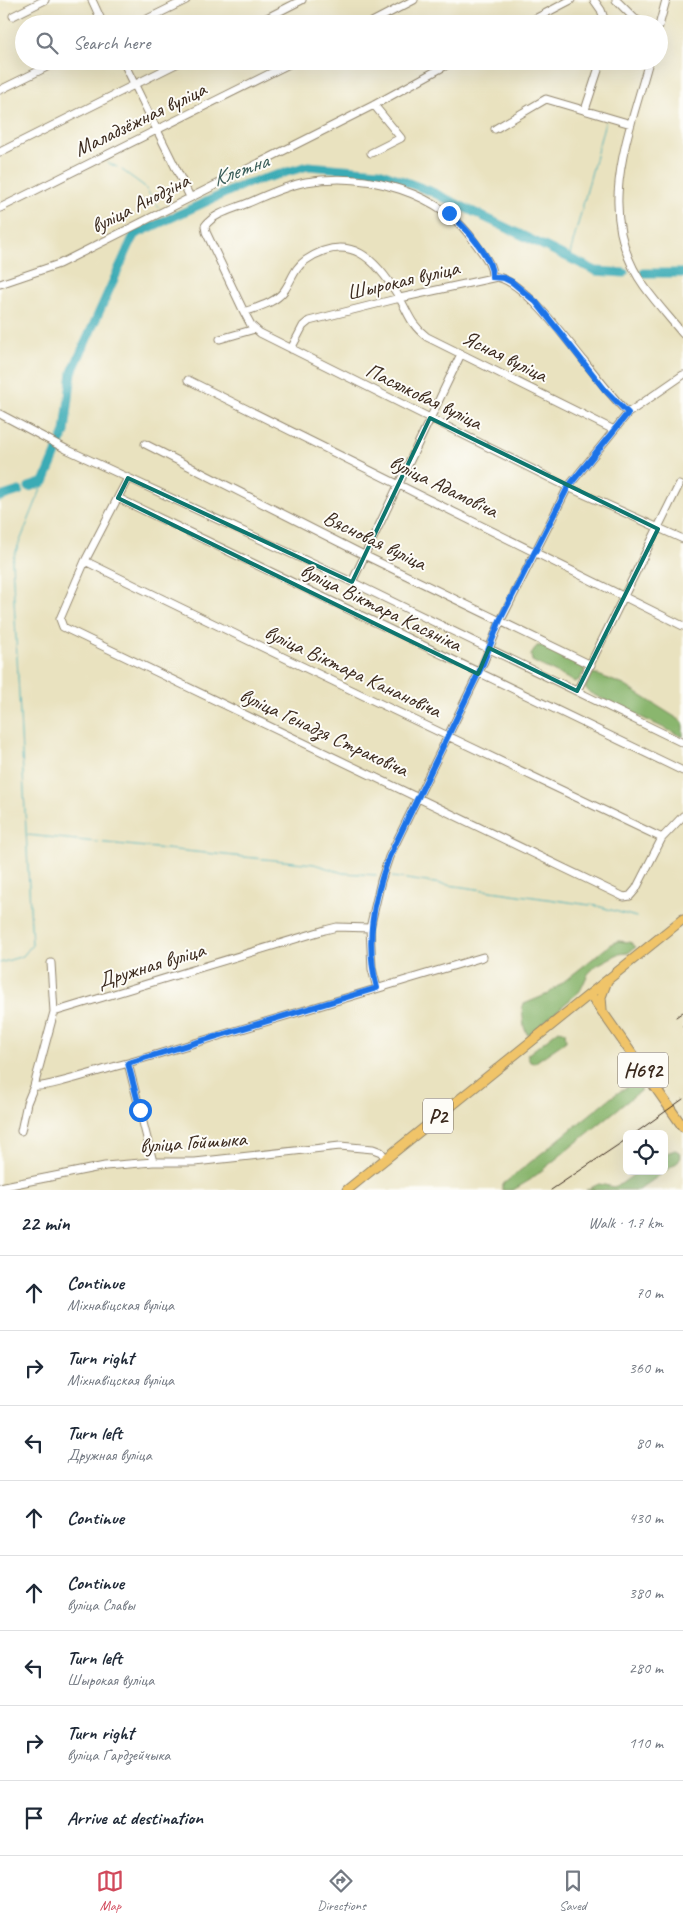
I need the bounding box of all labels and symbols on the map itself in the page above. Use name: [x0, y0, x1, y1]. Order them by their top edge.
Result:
street label: Маладзёжная вуліца: [70, 75, 212, 162]
water label: Клетна: [209, 146, 274, 193]
street label: вуліца Анодзіна: [86, 166, 196, 240]
route end: [438, 202, 461, 225]
street label: Шырокая вуліца: [344, 254, 463, 306]
street label: Ясная вуліца: [458, 324, 553, 388]
street label: Пасялковая вуліца: [362, 357, 488, 436]
street label: вуліца Адамовіча: [386, 449, 504, 524]
street label: Вясновая вуліца: [319, 504, 432, 577]
street label: вуліца Віктара Касяніка: [296, 557, 467, 658]
street label: вуліца Віктара Канановіча: [261, 619, 447, 724]
street label: вуліца Генадзя Страковіча: [235, 682, 414, 784]
street label: Дружная вуліца: [94, 936, 210, 994]
road number: Н692: [618, 1052, 668, 1088]
road number: Р2: [423, 1098, 453, 1134]
route start: [129, 1099, 152, 1122]
street label: вуліца Гойшыка: [139, 1125, 249, 1159]

